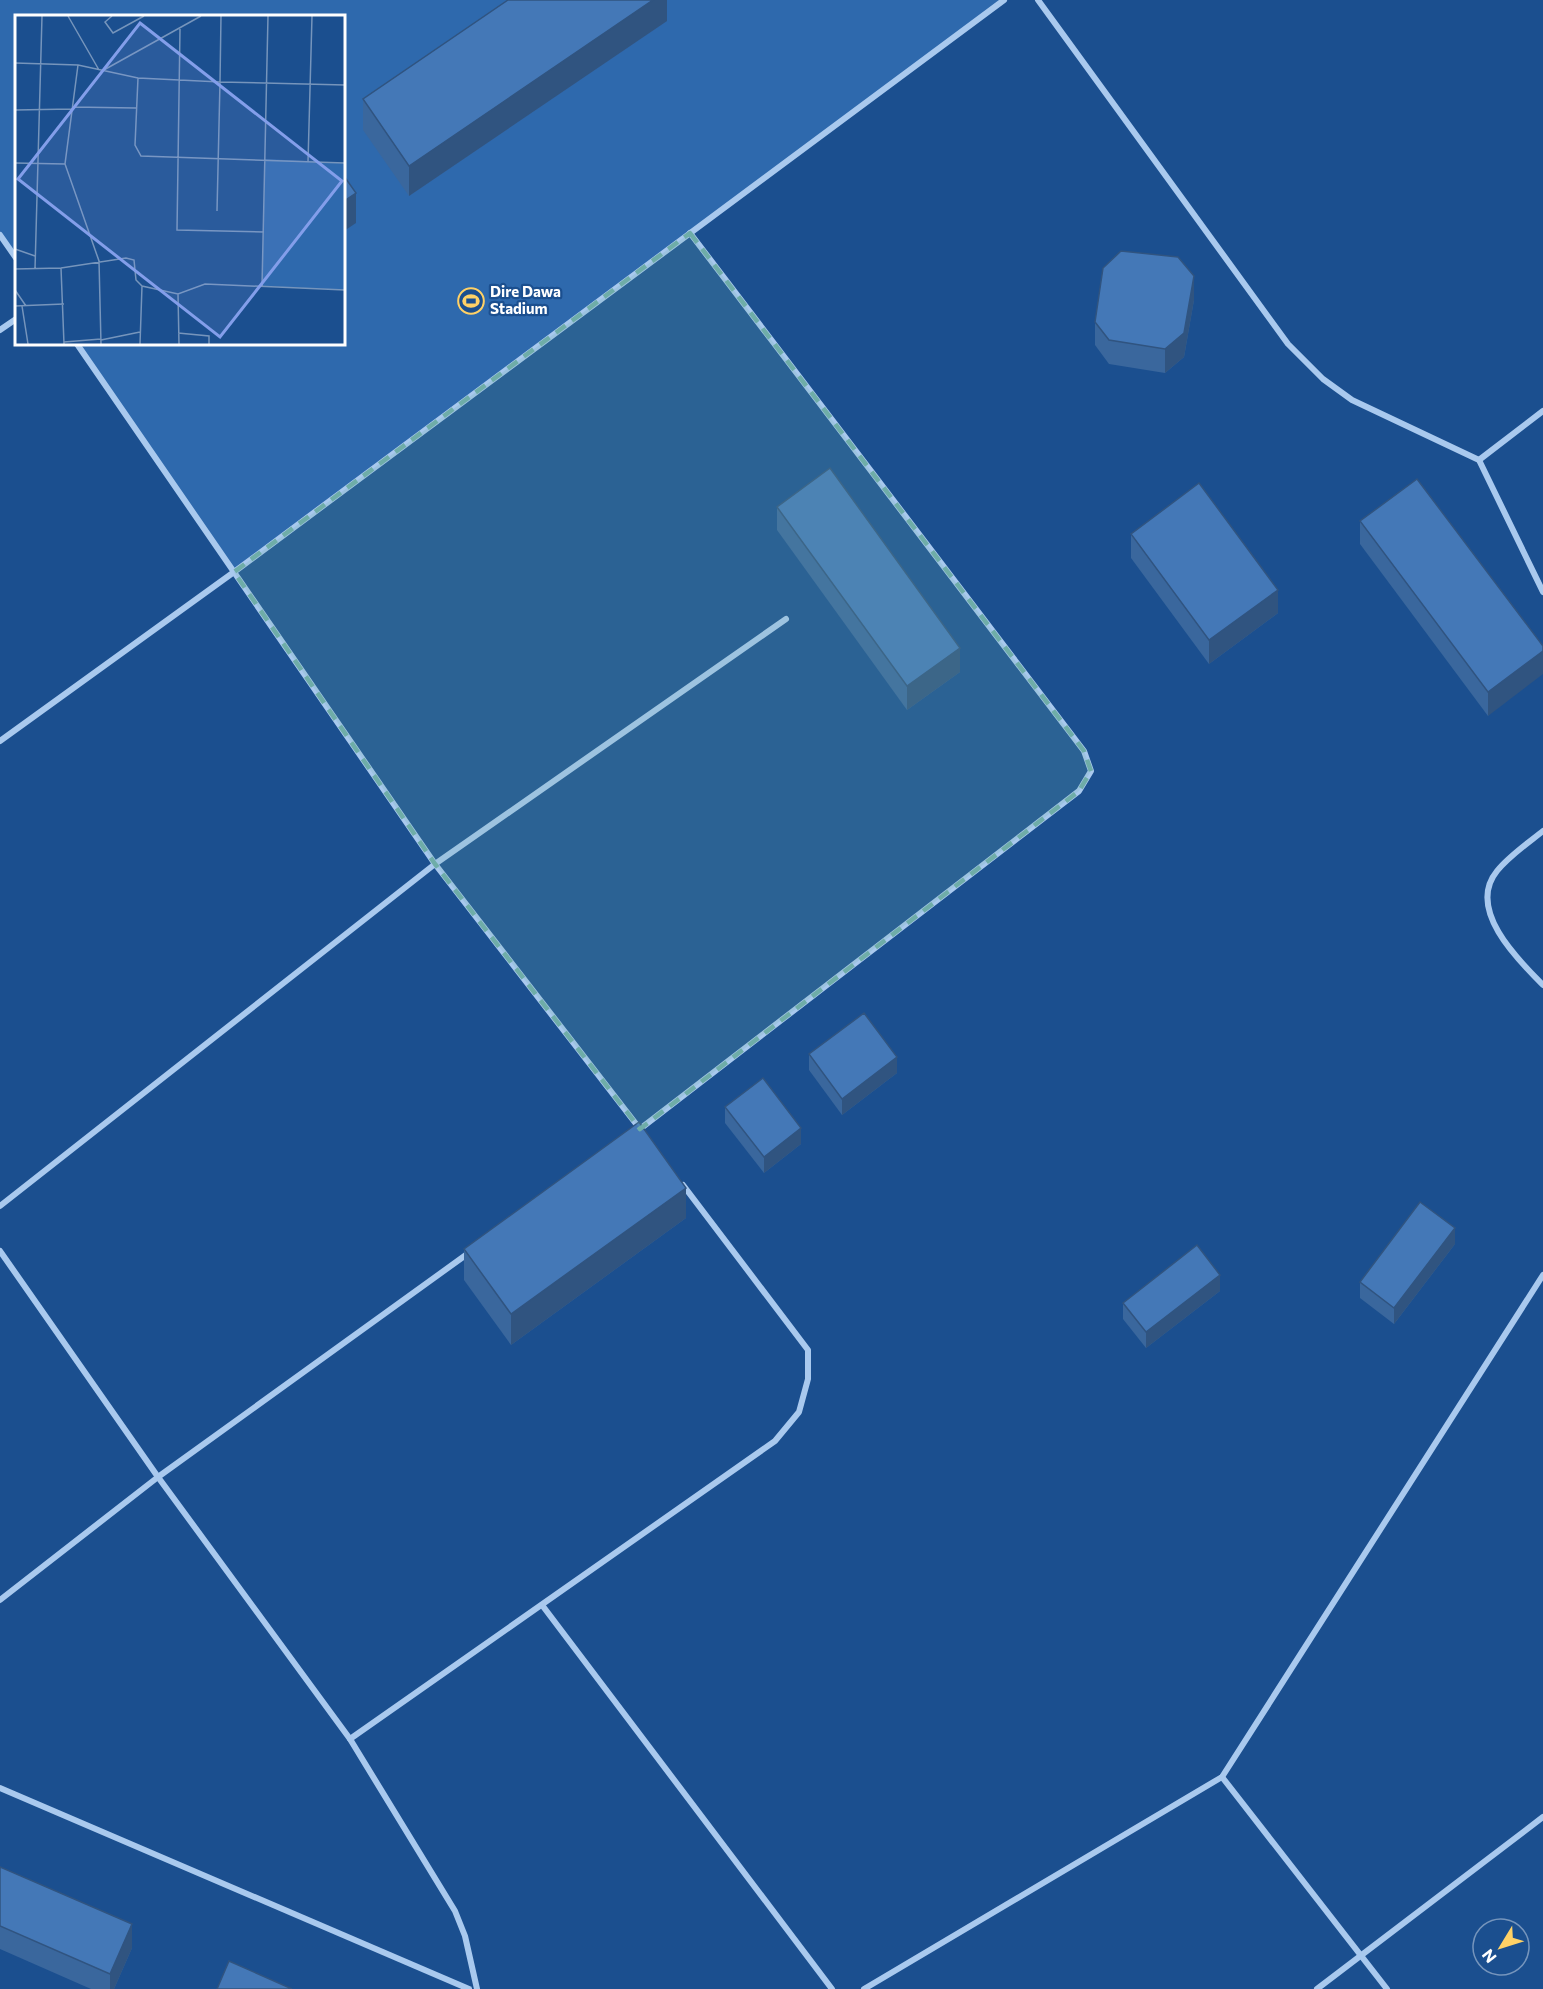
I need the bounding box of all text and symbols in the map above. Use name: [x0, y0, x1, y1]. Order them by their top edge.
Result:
inset map: [15, 15, 345, 345]
place label: Dire Dawa Stadium: [490, 282, 561, 317]
sports icon: Dire Dawa Stadium: [456, 286, 486, 316]
north arrow: [1471, 1917, 1531, 1977]
text: N: [1478, 1946, 1500, 1967]

